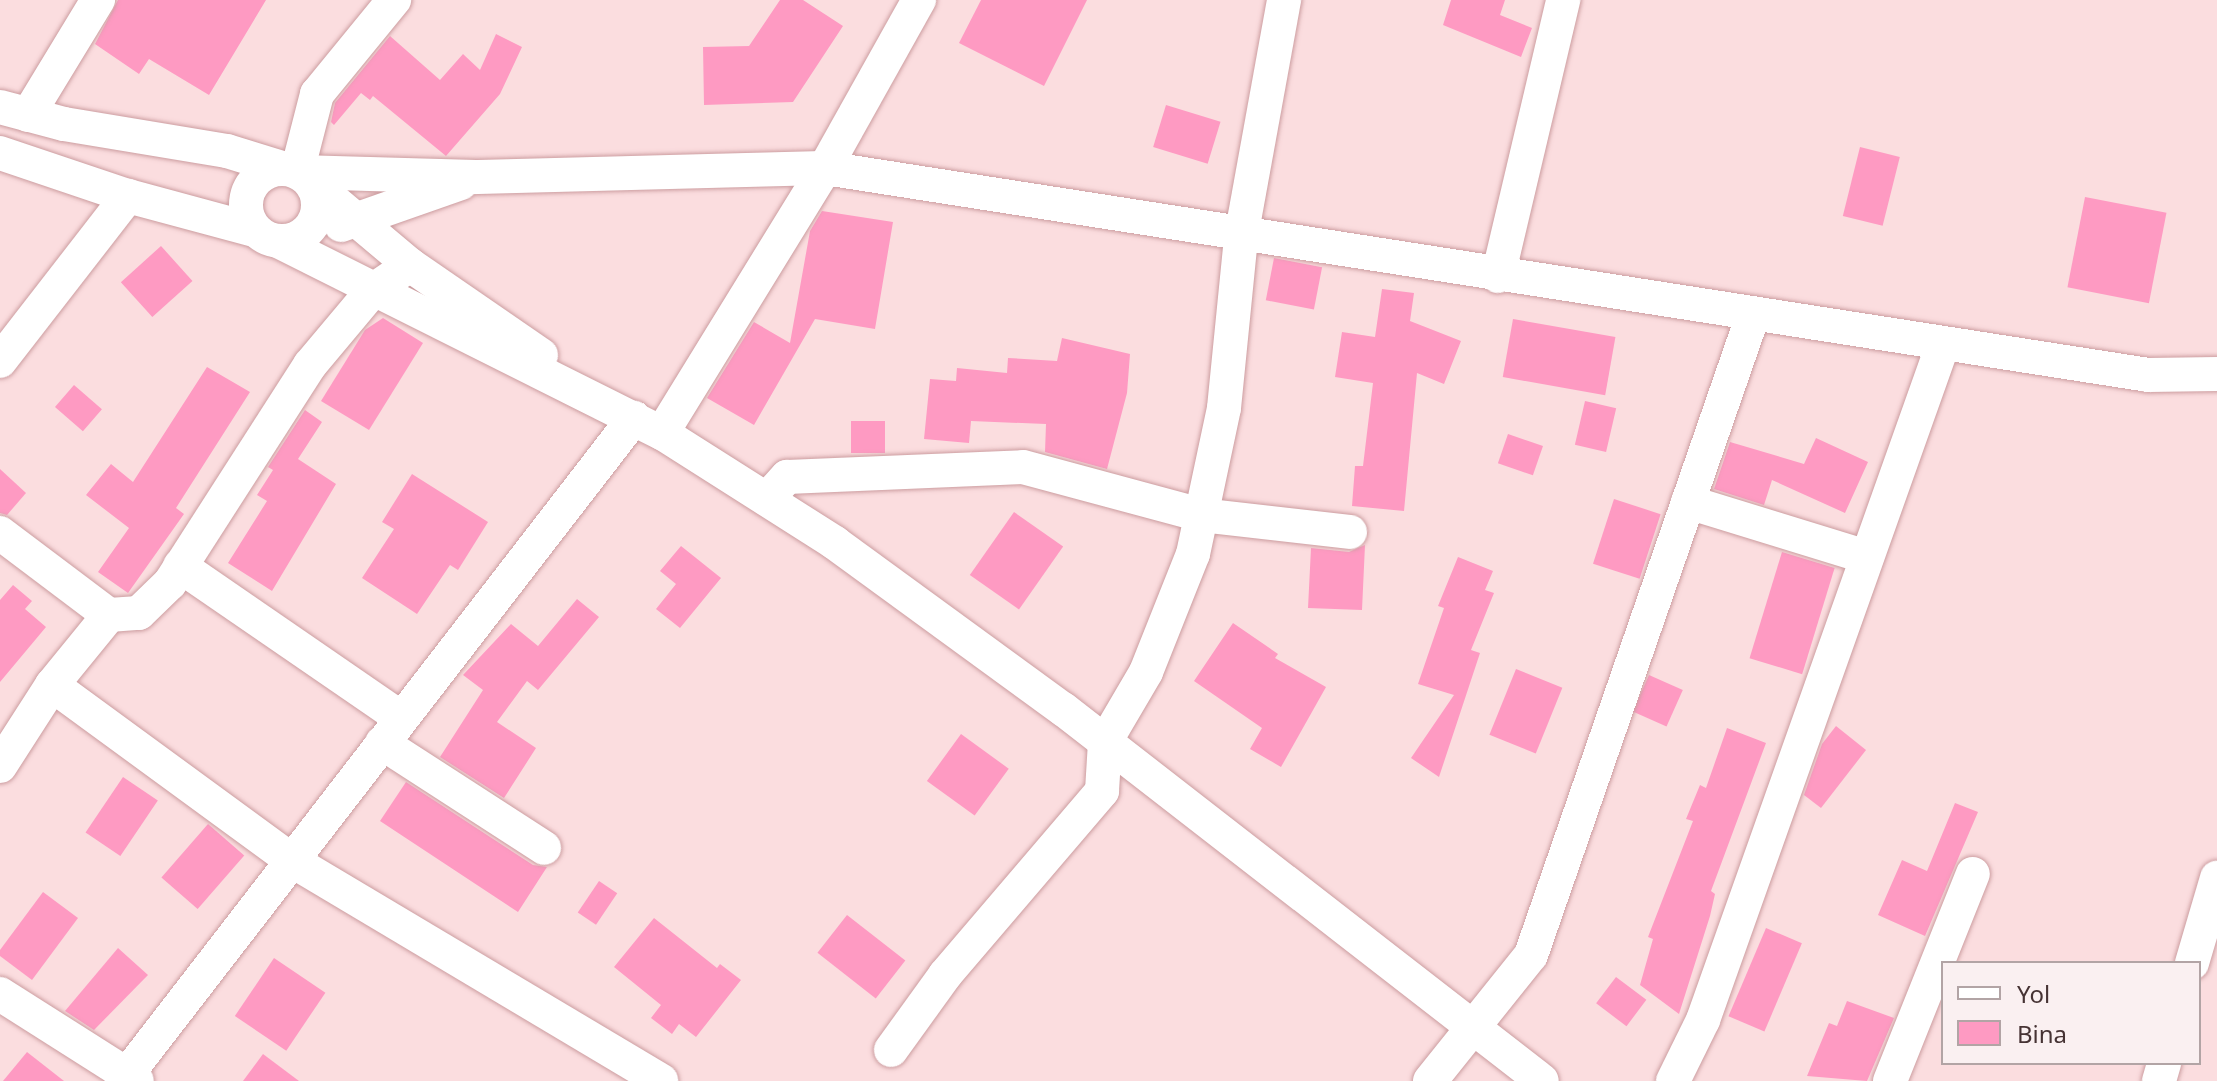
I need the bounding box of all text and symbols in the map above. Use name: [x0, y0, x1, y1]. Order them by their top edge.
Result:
legend: [1941, 961, 2201, 1065]
text: Yol: [2017, 977, 2050, 1010]
text: Bina: [2017, 1017, 2067, 1050]

